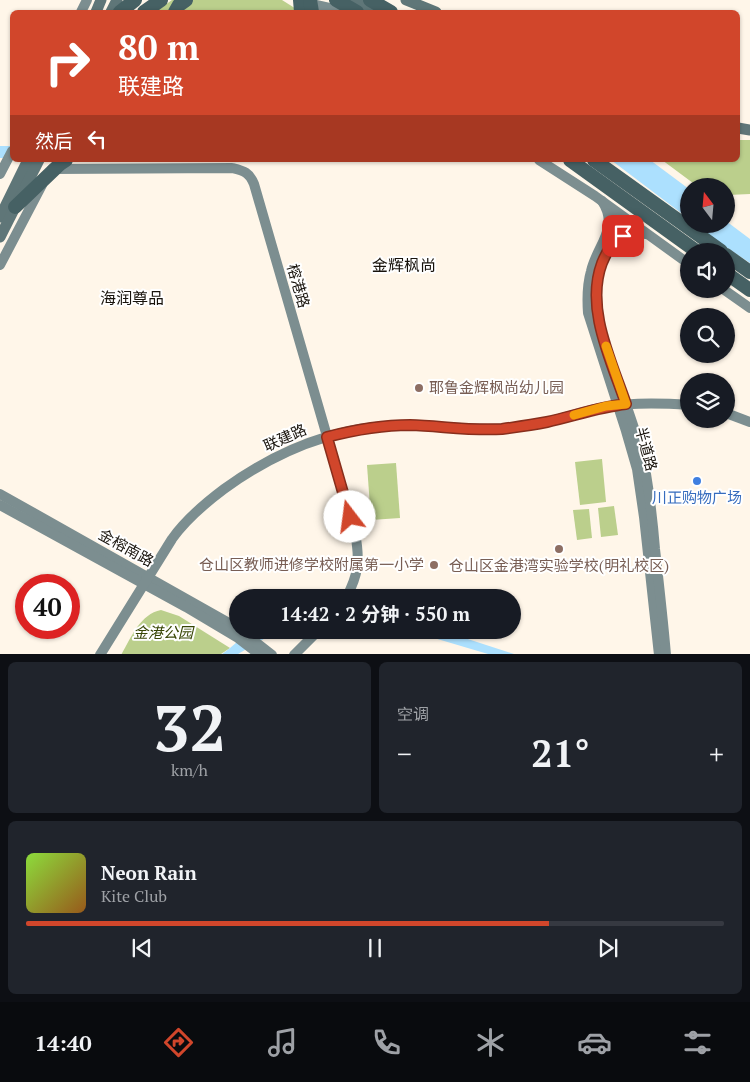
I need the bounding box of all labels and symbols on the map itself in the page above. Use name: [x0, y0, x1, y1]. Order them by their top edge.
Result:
north arrow: [680, 178, 735, 232]
pin: [602, 215, 644, 257]
district label: 金辉枫尚: [372, 254, 436, 276]
street label: 榕港路: [283, 261, 315, 310]
district label: 海润尊品: [100, 287, 164, 309]
place label: 耶鲁金辉枫尚幼儿园: [429, 377, 564, 397]
marker: 耶鲁金辉枫尚幼儿园: [413, 382, 425, 394]
street label: 联建路: [260, 419, 309, 455]
street label: 半道路: [631, 424, 662, 473]
marker: 川正购物广场: [691, 475, 703, 487]
place label: 川正购物广场: [652, 487, 742, 507]
position arrow: [323, 490, 375, 542]
street label: 金榕南路: [95, 524, 158, 570]
marker: 仓山区金港湾实验学校(明礼校区): [553, 543, 565, 555]
place label: 仓山区教师进修学校附属第一小学: [199, 554, 424, 574]
place label: 仓山区金港湾实验学校(明礼校区): [449, 555, 669, 575]
marker: 仓山区教师进修学校附属第一小学: [428, 559, 440, 571]
speed limit sign: 40: [15, 574, 80, 639]
park label: 金港公园: [133, 622, 195, 642]

